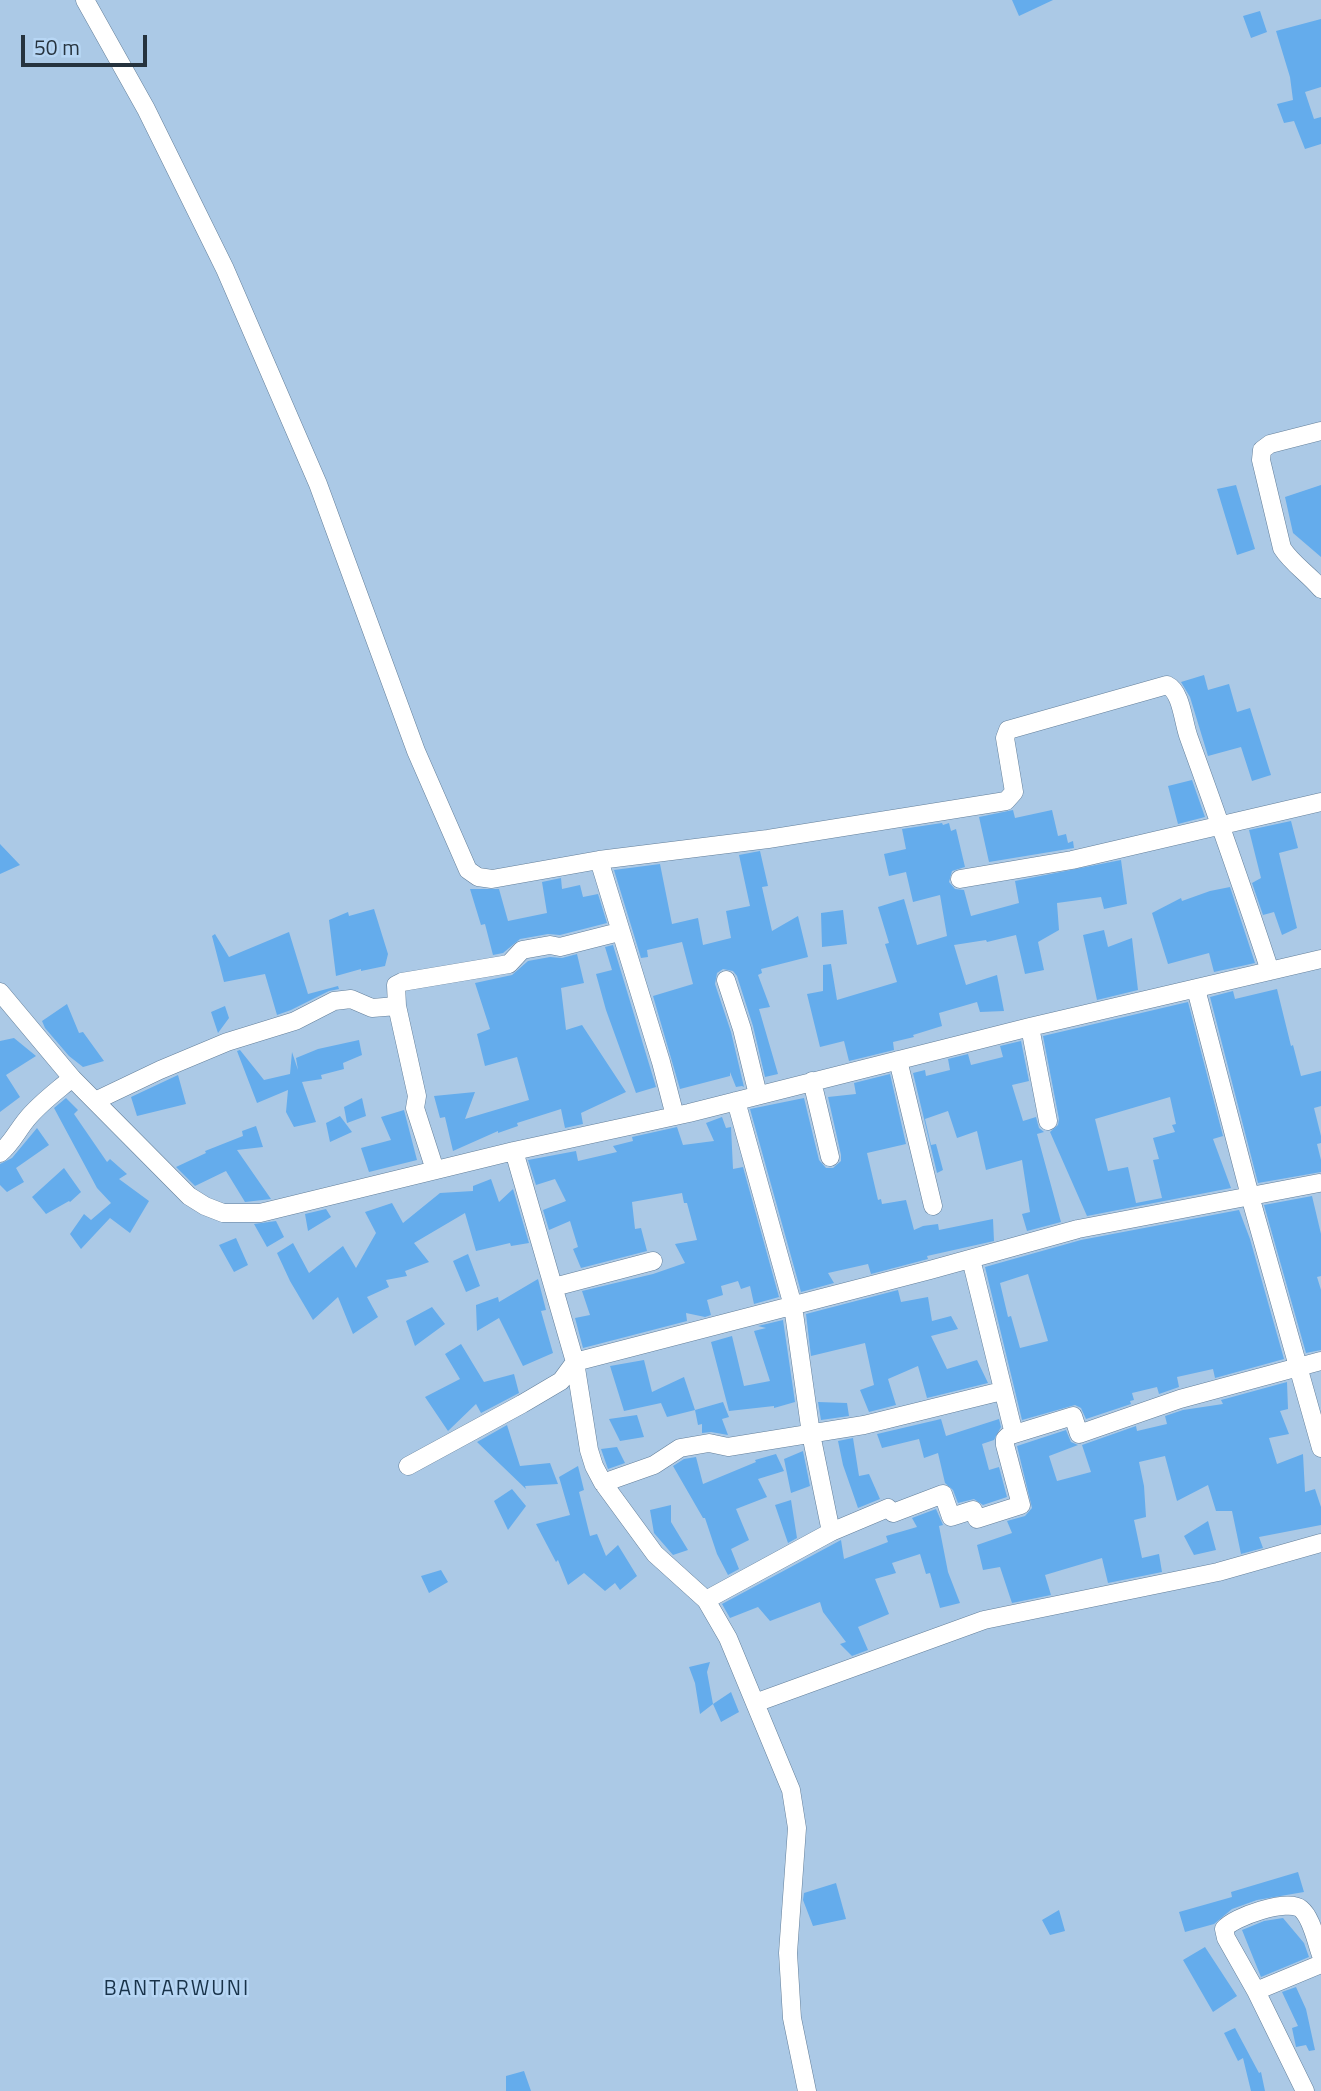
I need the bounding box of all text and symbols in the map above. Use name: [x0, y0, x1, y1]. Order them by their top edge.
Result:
scale bar: [24, 21, 150, 65]
text: 50 m: [34, 31, 80, 63]
district label: BANTARWUNI: [105, 1977, 249, 2003]

